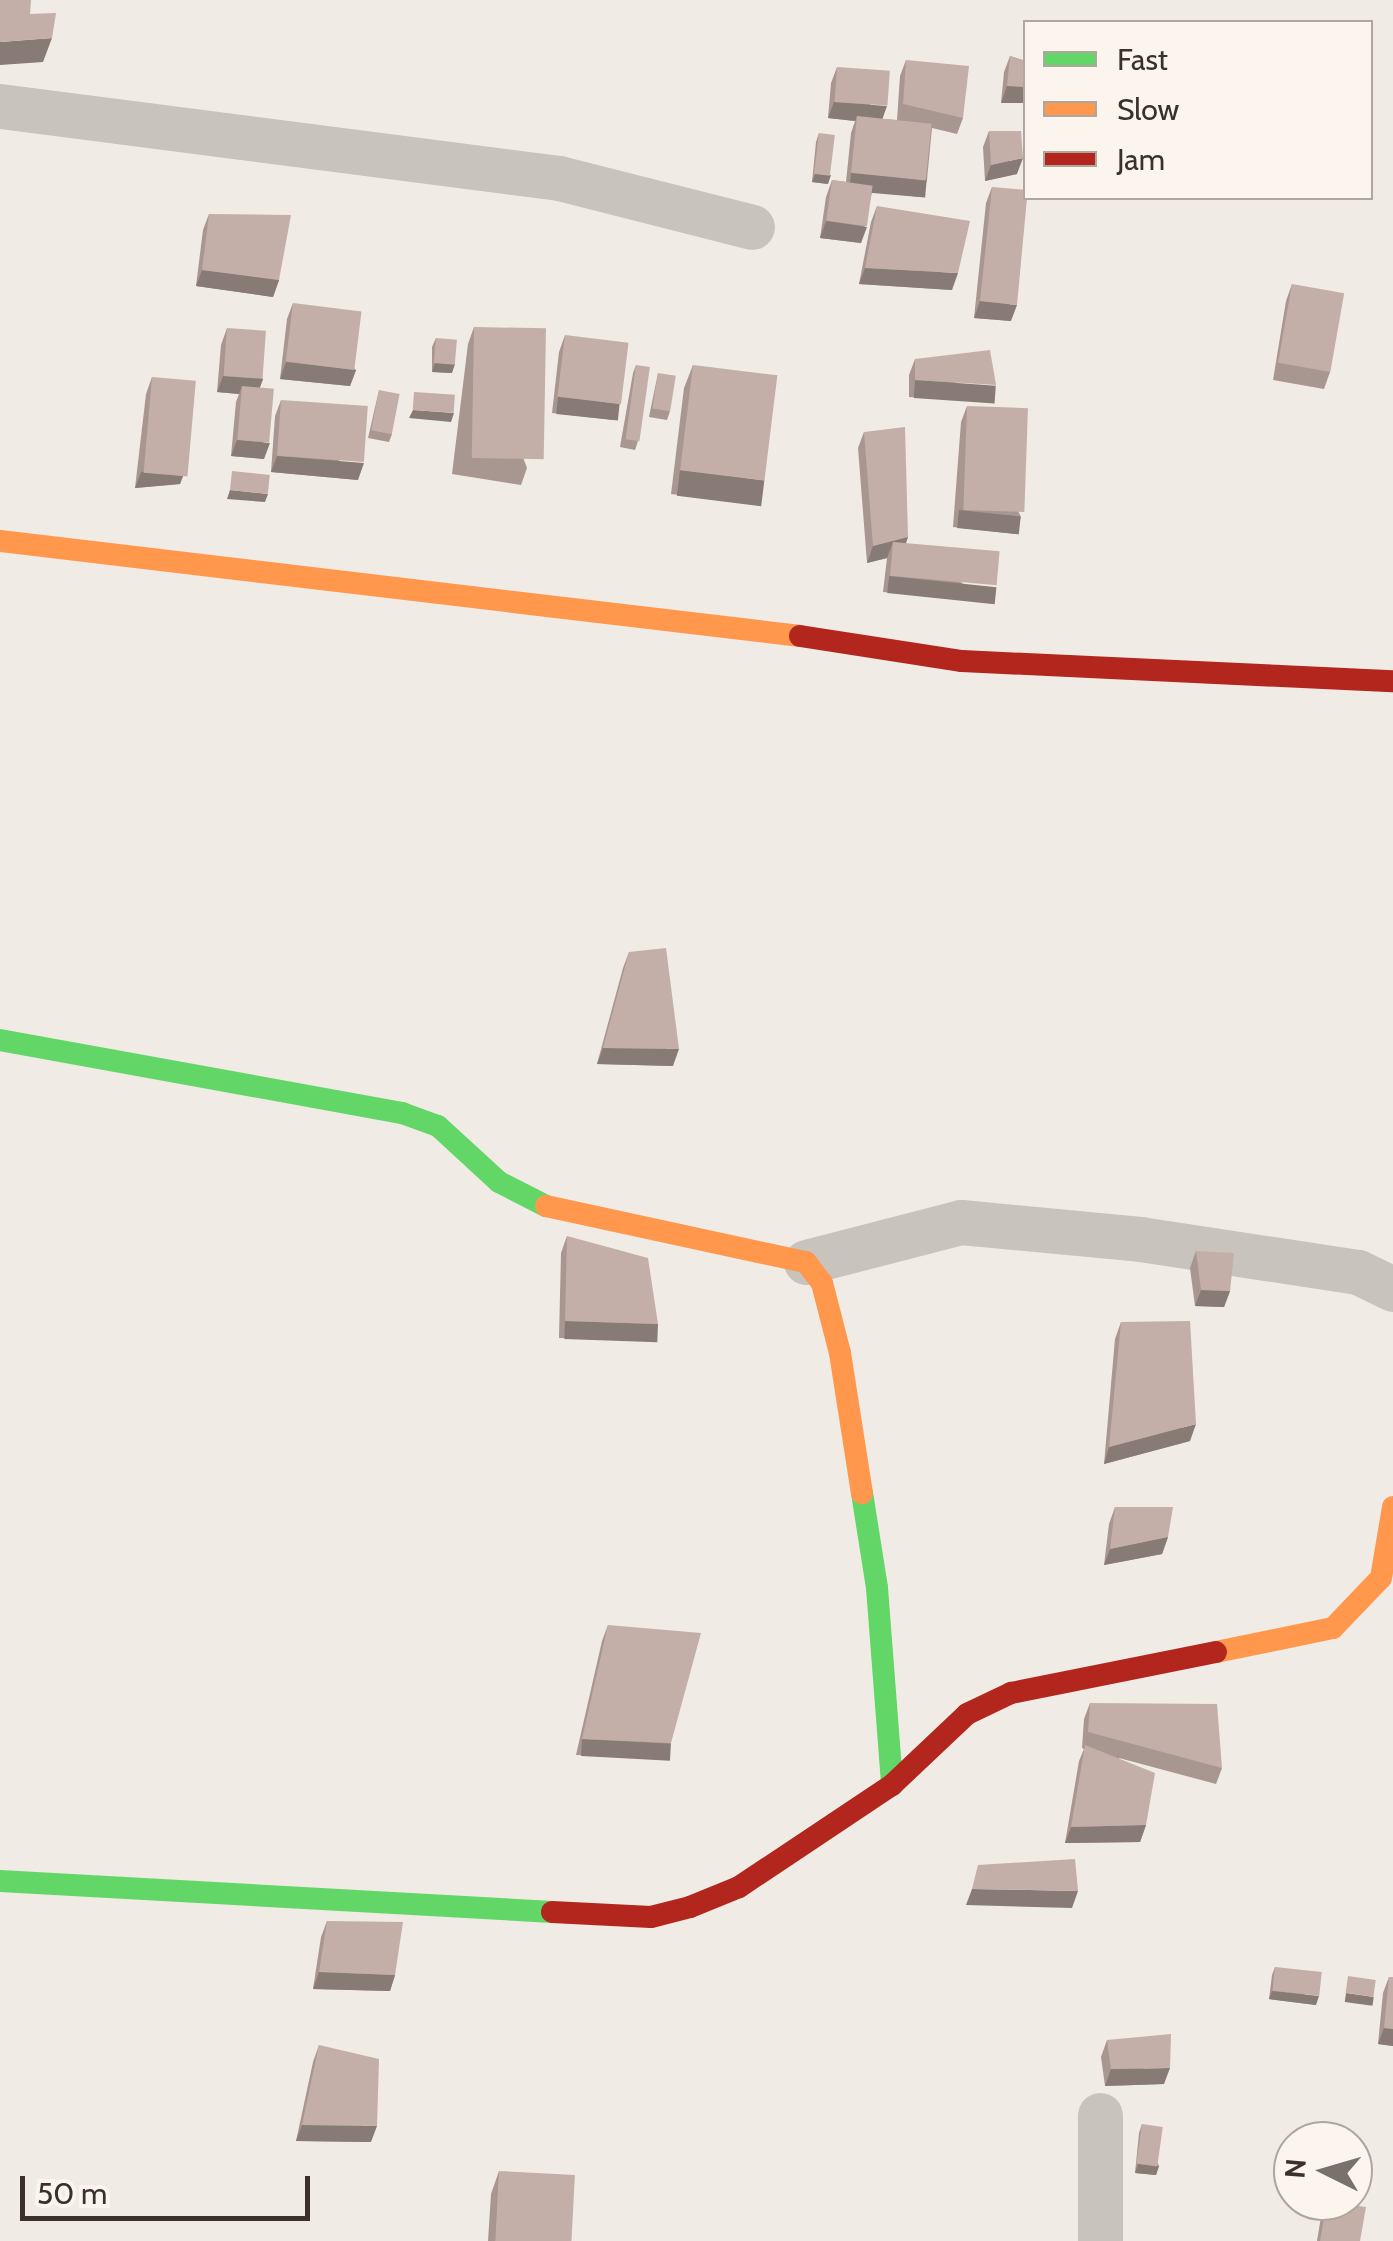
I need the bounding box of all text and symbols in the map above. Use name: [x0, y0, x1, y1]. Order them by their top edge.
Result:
legend: [1023, 20, 1373, 200]
text: Fast: [1117, 41, 1168, 78]
text: Slow: [1117, 91, 1179, 128]
text: Jam: [1117, 141, 1165, 178]
north arrow: [1273, 2121, 1373, 2221]
scale bar: [25, 2156, 315, 2218]
text: N: [1277, 2157, 1313, 2180]
text: 50 m: [37, 2175, 107, 2212]

